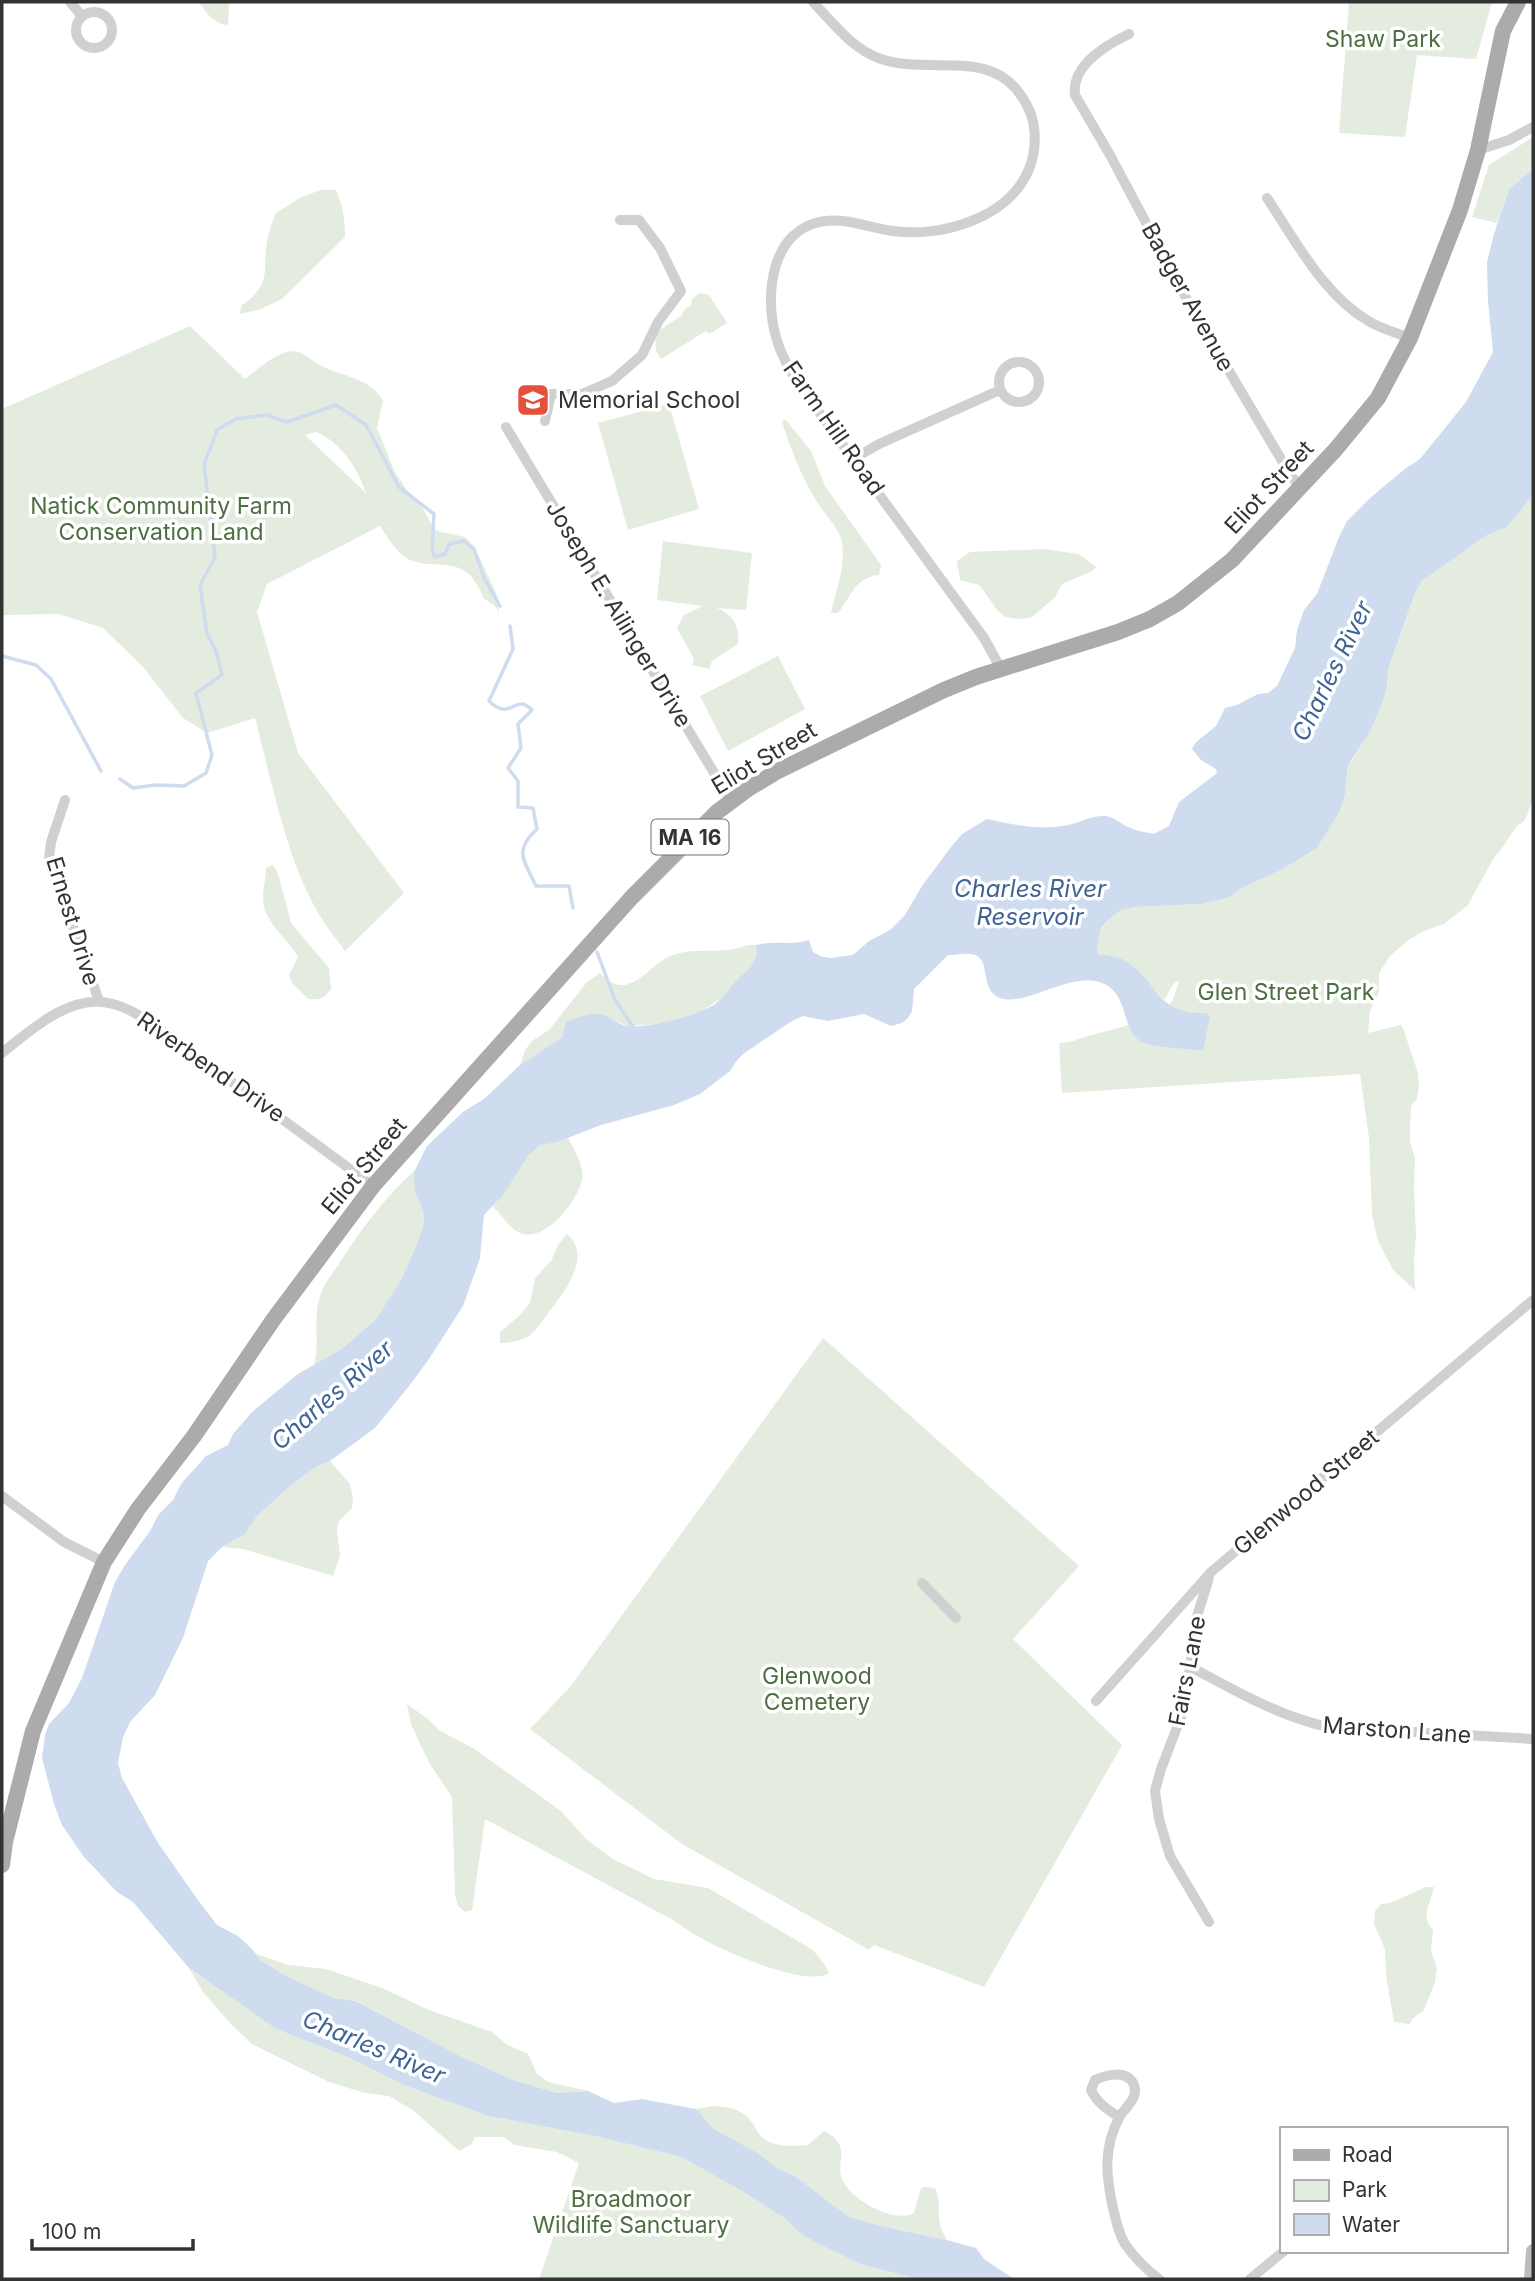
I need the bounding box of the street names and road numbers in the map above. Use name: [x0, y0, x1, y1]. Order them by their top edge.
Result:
street label: Badger Avenue: [1136, 218, 1240, 376]
street label: Farm Hill Road: [777, 356, 891, 500]
street label: Eliot Street: [1219, 434, 1320, 540]
street label: Joseph E. Ailinger Drive: [540, 496, 698, 732]
street label: Eliot Street: [706, 715, 822, 800]
road number: MA 16: [652, 820, 728, 854]
street label: Ernest Drive: [40, 853, 106, 989]
street label: Riverbend Drive: [132, 1006, 290, 1128]
street label: Eliot Street: [315, 1112, 413, 1220]
street label: Glenwood Street: [1228, 1423, 1385, 1561]
street label: Fairs Lane: [1163, 1614, 1211, 1728]
street label: Marston Lane: [1322, 1711, 1472, 1749]

